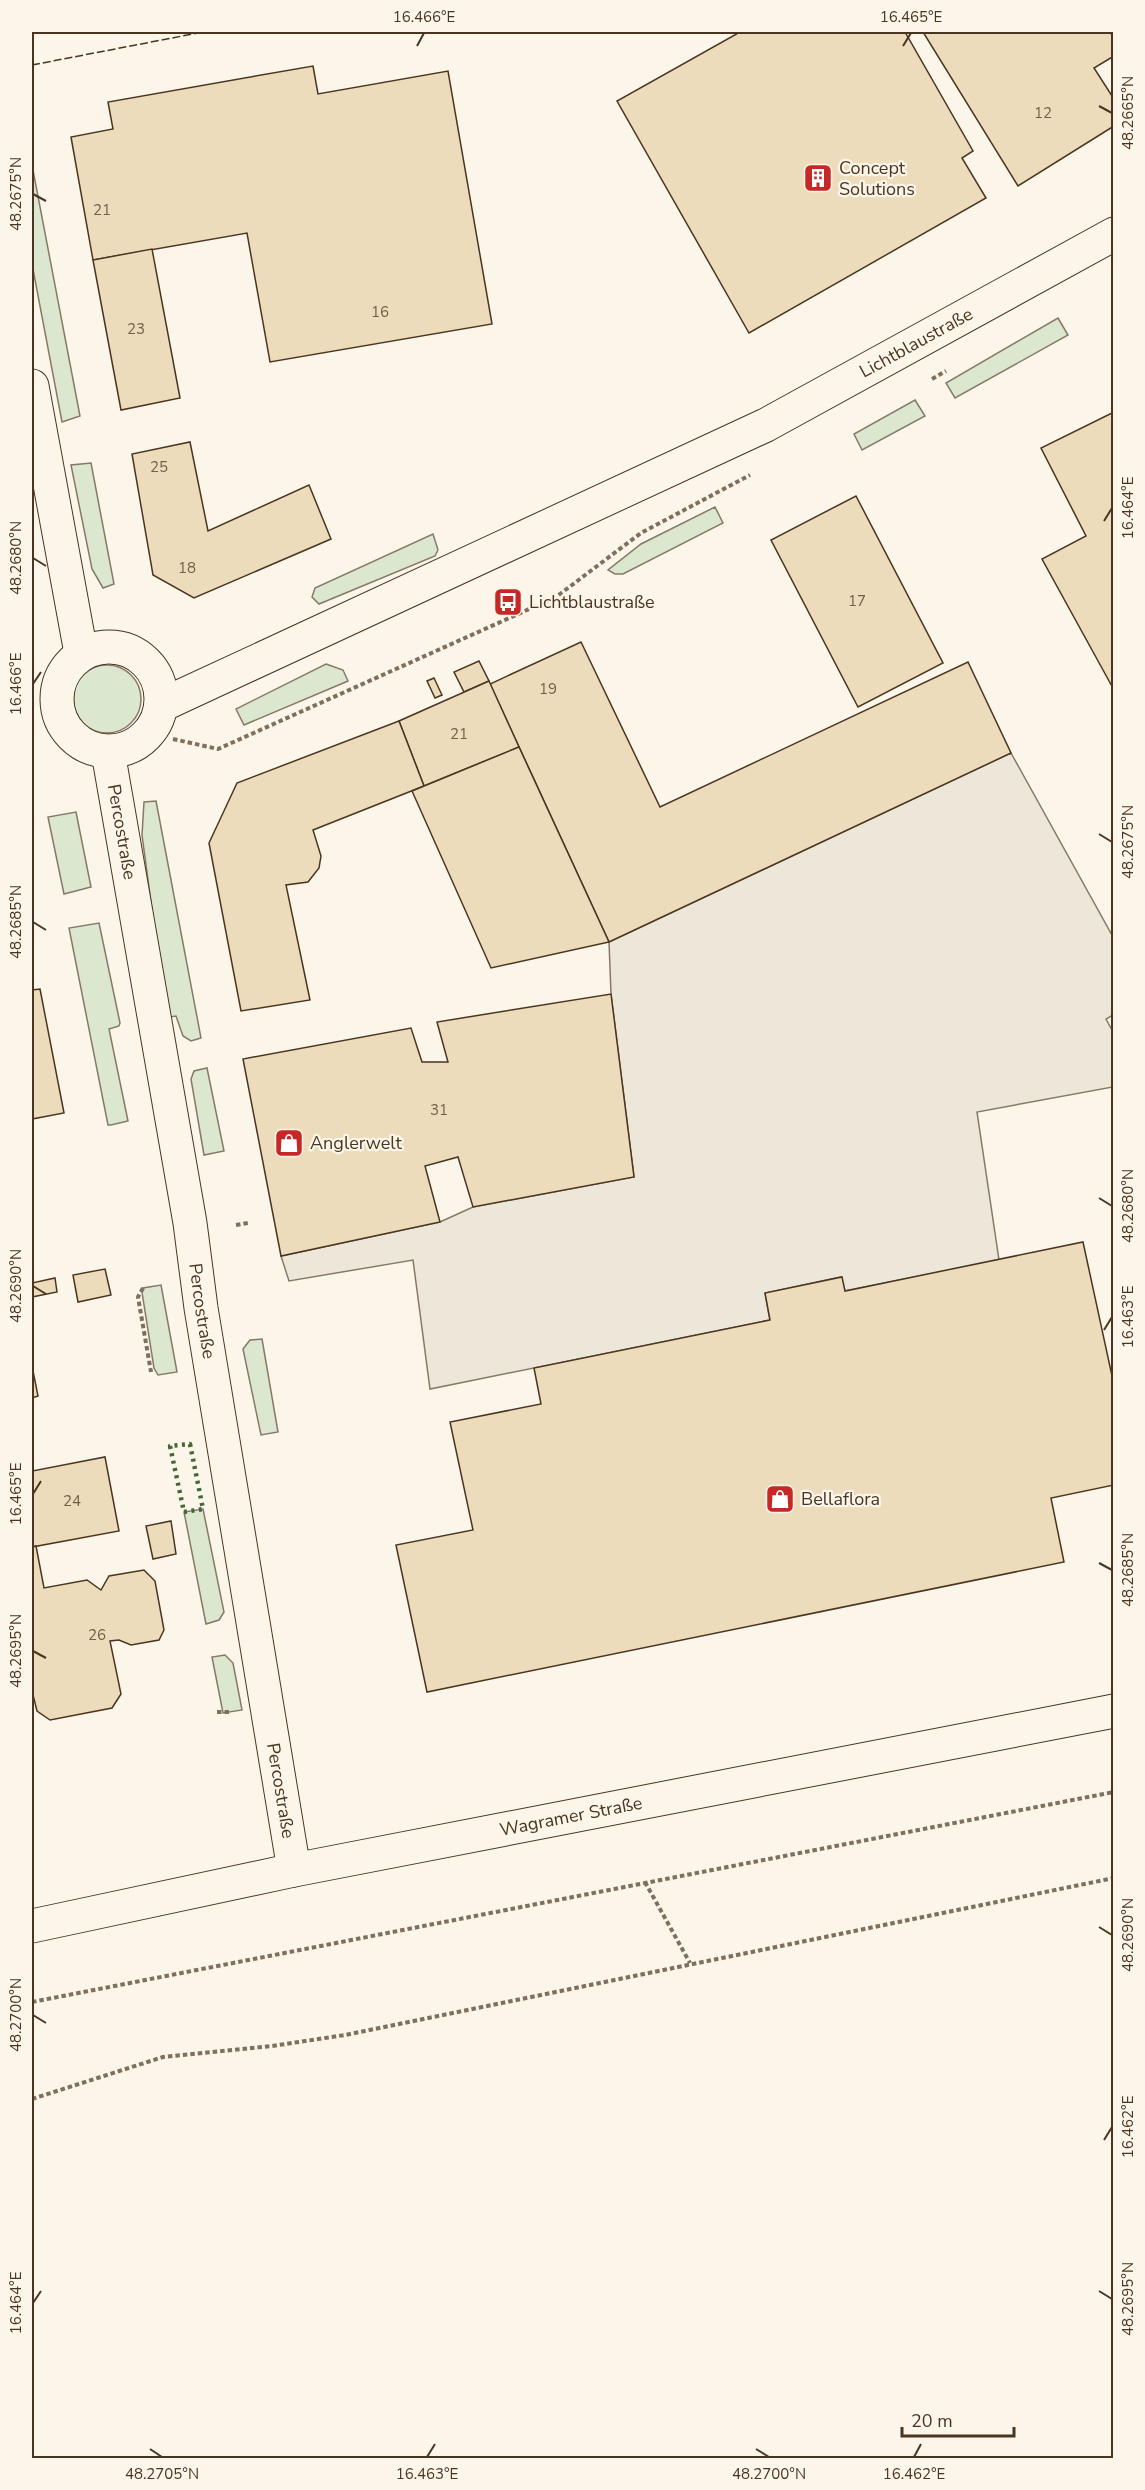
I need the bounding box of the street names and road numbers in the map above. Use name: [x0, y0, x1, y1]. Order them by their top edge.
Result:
street label: Lichtblaustraße: [855, 302, 977, 383]
street label: Percostraße: [102, 782, 142, 881]
street label: Percostraße: [183, 1262, 221, 1361]
street label: Percostraße: [261, 1741, 301, 1840]
street label: Wagramer Straße: [498, 1791, 644, 1842]

